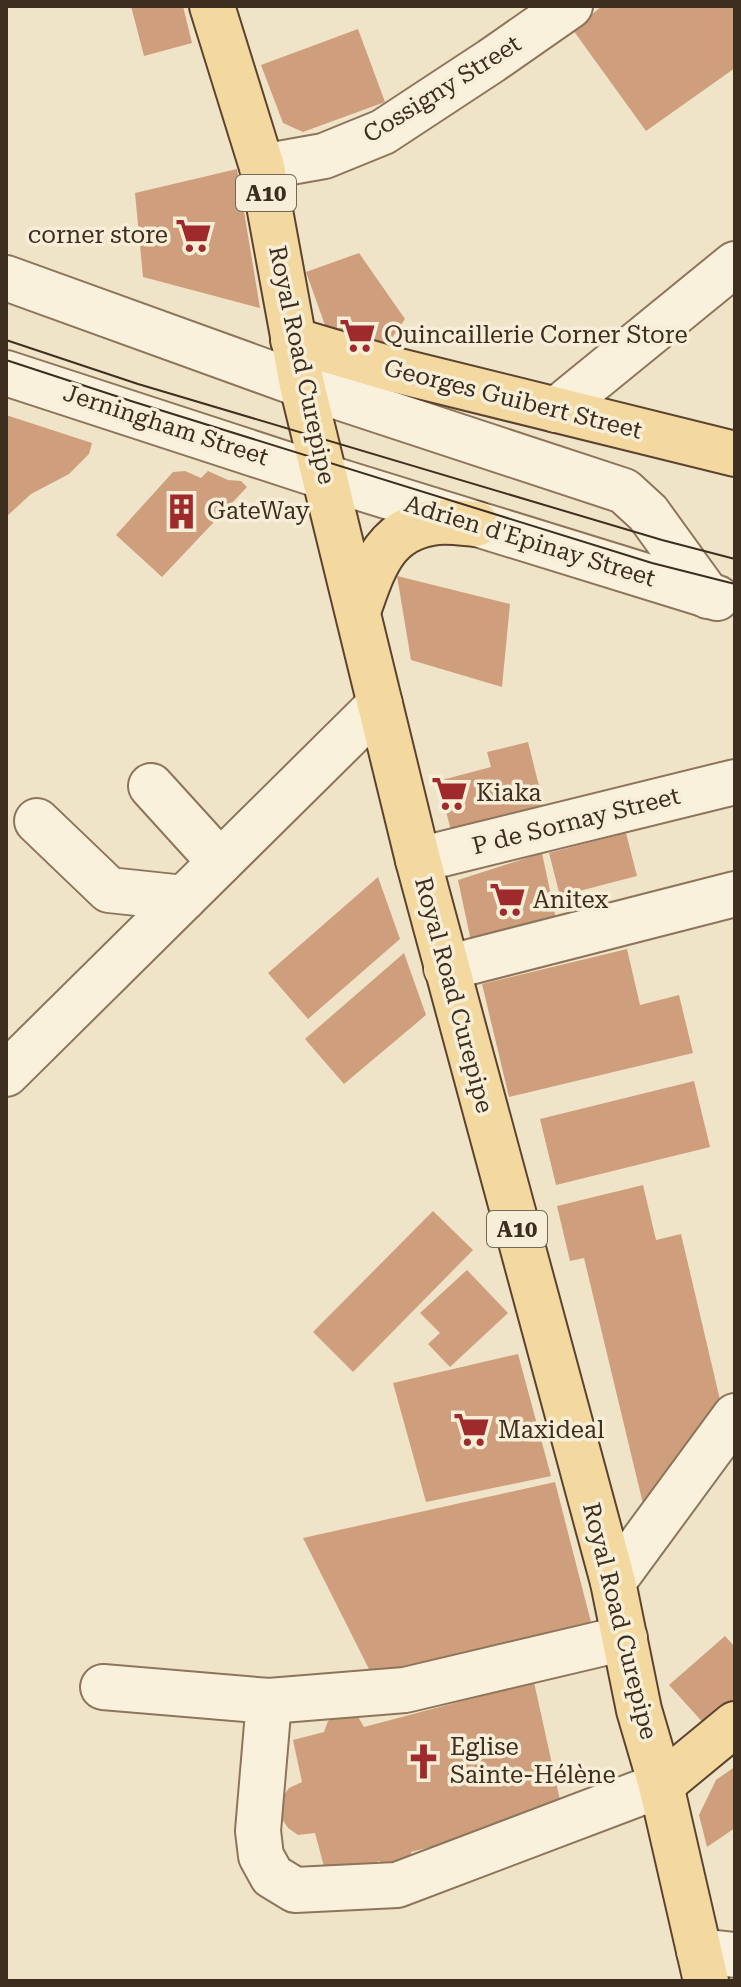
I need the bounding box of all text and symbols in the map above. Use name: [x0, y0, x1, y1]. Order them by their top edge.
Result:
street label: Cossigny Street: [358, 29, 526, 149]
road number: A10: [236, 175, 296, 211]
supermarket icon: corner store: [175, 216, 213, 254]
place label: corner store: [28, 221, 168, 249]
street label: Royal Road Curepipe: [263, 243, 341, 487]
supermarket icon: Quincaillerie Corner Store: [339, 316, 377, 354]
place label: Quincaillerie Corner Store: [384, 321, 688, 349]
street label: Georges Guibert Street: [381, 353, 645, 445]
street label: Jerningham Street: [60, 379, 272, 471]
street label: Adrien d'Epinay Street: [401, 489, 659, 593]
building icon: GateWay: [162, 492, 200, 530]
place label: GateWay: [207, 497, 311, 525]
supermarket icon: Kiaka: [431, 774, 469, 812]
place label: Kiaka: [476, 779, 542, 807]
street label: P de Sornay Street: [469, 782, 683, 860]
street label: Royal Road Curepipe: [409, 874, 499, 1116]
supermarket icon: Anitex: [488, 881, 526, 919]
place label: Anitex: [533, 886, 609, 914]
road number: A10: [487, 1211, 547, 1247]
supermarket icon: Maxideal: [453, 1411, 491, 1449]
place label: Maxideal: [498, 1416, 604, 1444]
street label: Royal Road Curepipe: [577, 1500, 663, 1742]
place label: Eglise Sainte-Hélène: [450, 1733, 616, 1789]
church icon: Eglise Sainte-Hélène: [405, 1742, 443, 1780]

